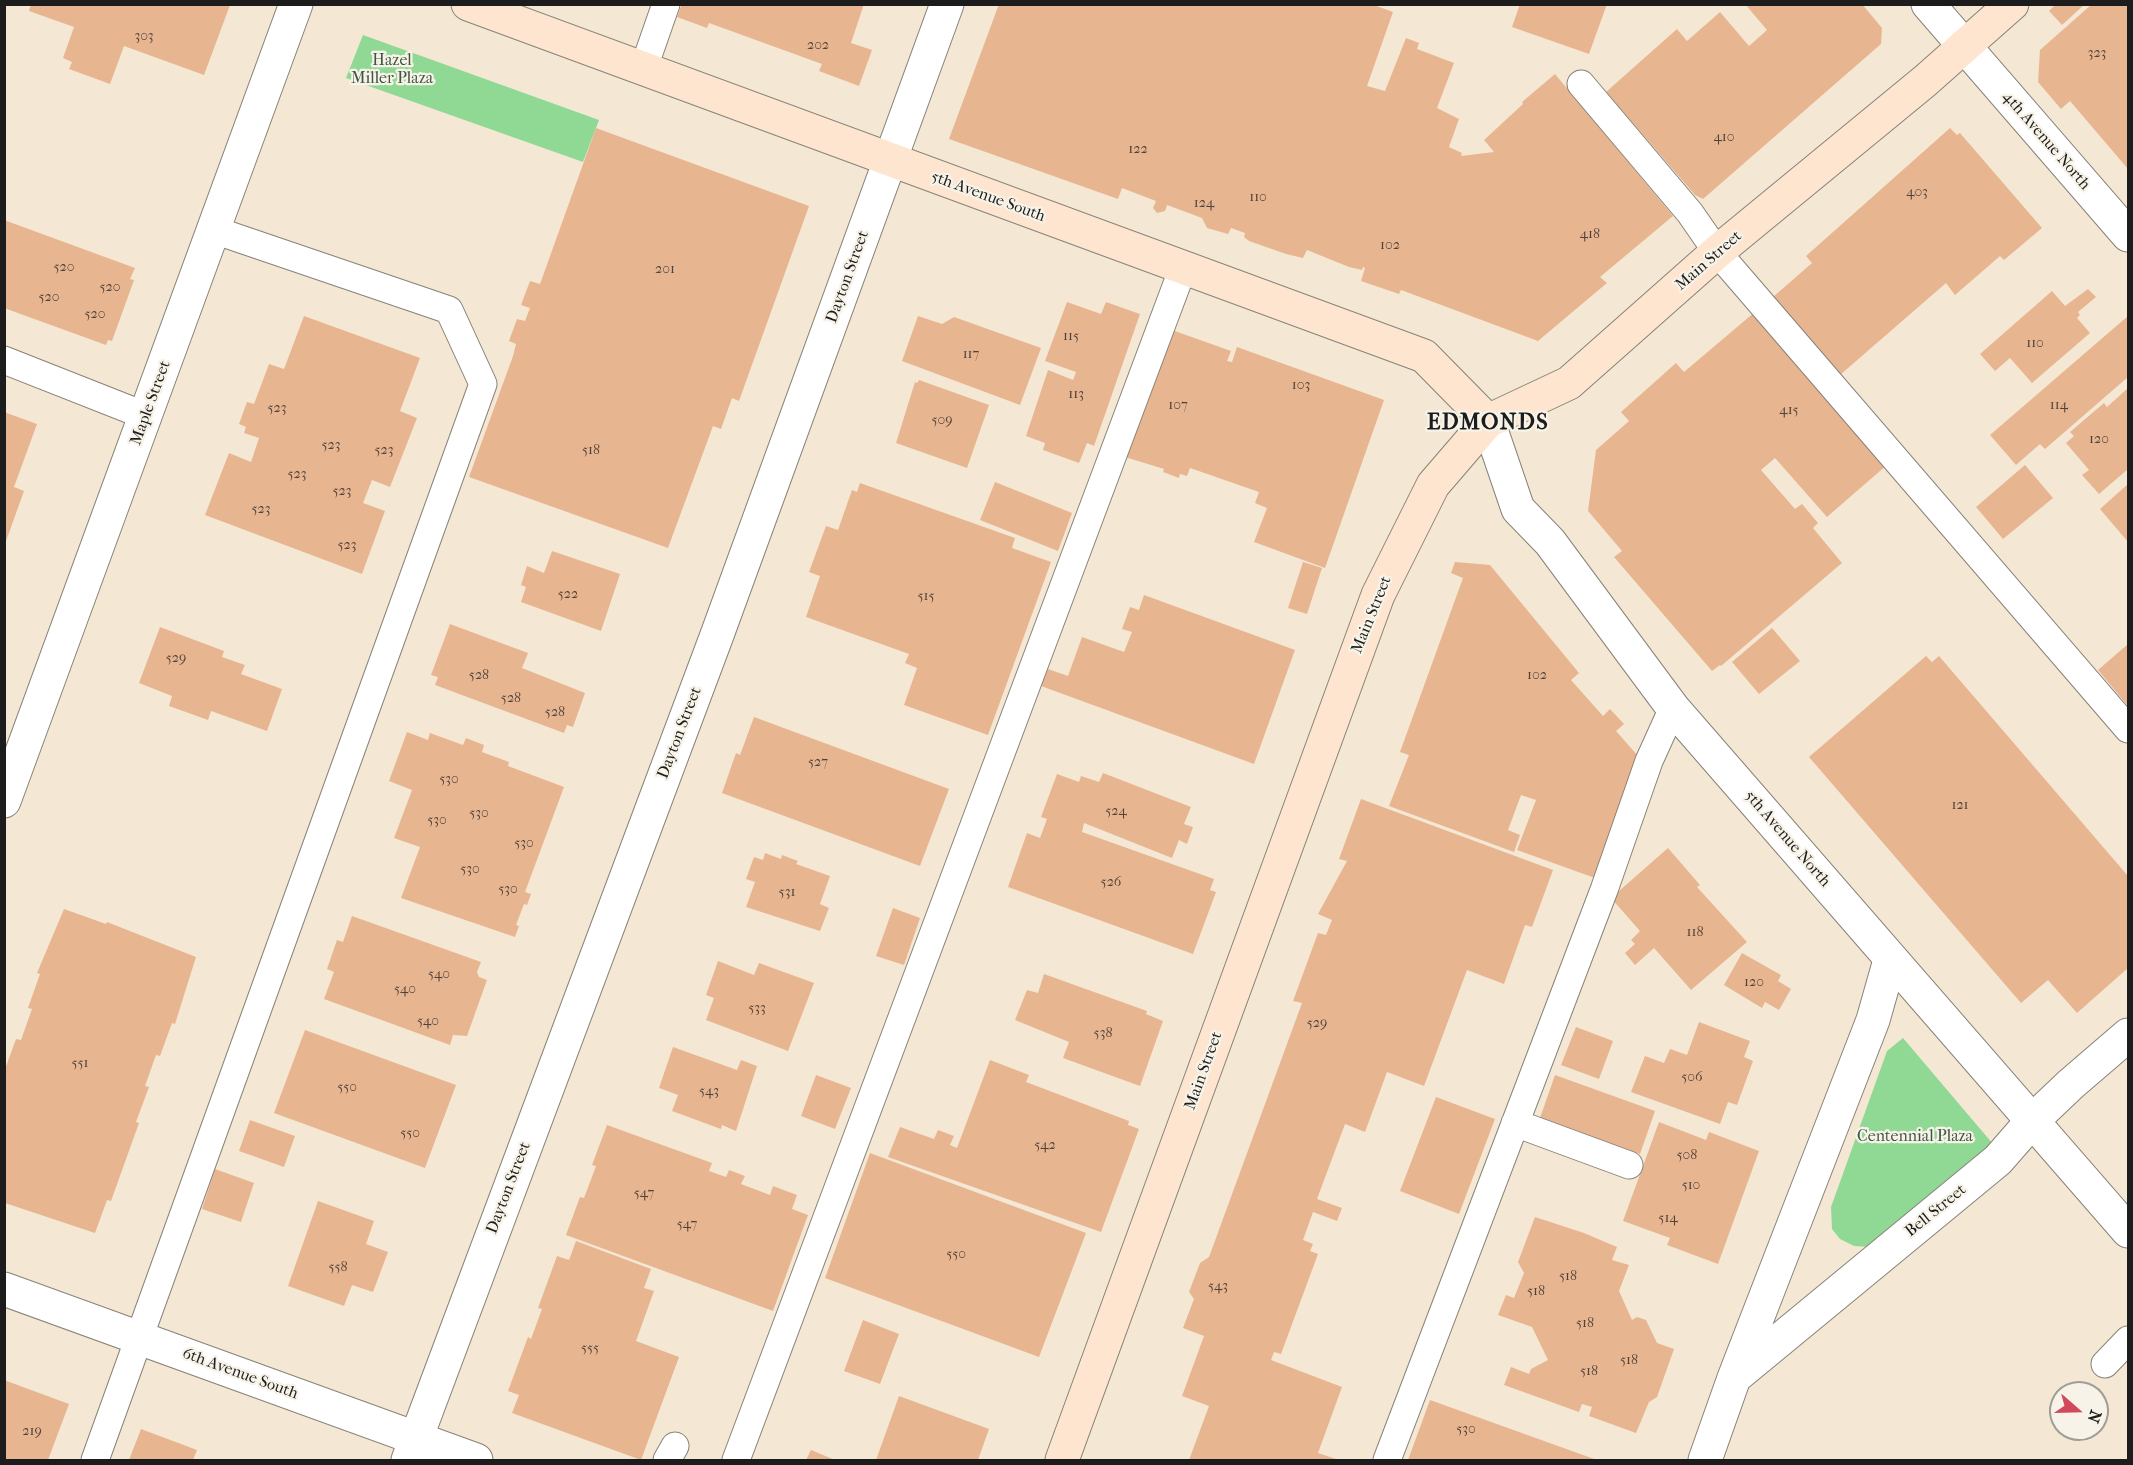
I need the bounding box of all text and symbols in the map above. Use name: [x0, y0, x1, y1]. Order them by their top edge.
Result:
house number: 303: [134, 29, 154, 45]
house number: 202: [807, 38, 829, 54]
house number: 323: [2088, 46, 2106, 62]
park label: Hazel Miller Plaza: [351, 51, 433, 89]
street label: 4th Avenue North: [1998, 88, 2094, 194]
house number: 410: [1714, 130, 1734, 146]
house number: 122: [1128, 142, 1148, 158]
street label: 5th Avenue South: [928, 167, 1048, 227]
house number: 403: [1906, 185, 1928, 201]
house number: 110: [1249, 190, 1267, 206]
house number: 124: [1194, 196, 1214, 212]
house number: 418: [1580, 227, 1600, 243]
street label: Main Street: [1672, 227, 1746, 295]
street label: Dayton Street: [822, 228, 874, 326]
house number: 102: [1380, 238, 1400, 254]
house number: 520: [54, 260, 74, 276]
house number: 201: [655, 262, 675, 278]
house number: 520: [100, 280, 120, 296]
house number: 520: [39, 290, 59, 306]
house number: 520: [85, 307, 105, 323]
house number: 115: [1063, 329, 1079, 345]
house number: 110: [2026, 336, 2044, 352]
house number: 117: [963, 347, 979, 363]
street label: Maple Street: [127, 358, 175, 448]
house number: 103: [1292, 378, 1310, 394]
house number: 113: [1068, 387, 1084, 403]
house number: 107: [1168, 398, 1188, 414]
house number: 114: [2050, 398, 2068, 414]
house number: 523: [268, 401, 286, 417]
house number: 415: [1779, 403, 1799, 419]
district label: EDMONDS: [1427, 411, 1549, 437]
house number: 509: [931, 413, 953, 429]
house number: 120: [2089, 432, 2109, 448]
house number: 523: [322, 438, 340, 454]
house number: 523: [375, 443, 393, 459]
house number: 518: [582, 443, 600, 459]
house number: 523: [288, 467, 306, 483]
house number: 523: [333, 484, 351, 500]
house number: 523: [252, 502, 270, 518]
house number: 523: [338, 538, 356, 554]
street label: Main Street: [1348, 574, 1396, 656]
house number: 522: [558, 587, 578, 603]
house number: 515: [917, 589, 935, 605]
house number: 529: [166, 651, 186, 667]
house number: 528: [469, 668, 489, 684]
house number: 102: [1527, 668, 1547, 684]
street label: Dayton Street: [654, 684, 706, 782]
house number: 528: [501, 691, 521, 707]
house number: 528: [545, 705, 565, 721]
house number: 527: [808, 755, 828, 771]
house number: 530: [439, 772, 459, 788]
street label: 5th Avenue North: [1740, 787, 1834, 891]
house number: 121: [1951, 798, 1969, 814]
house number: 524: [1105, 804, 1127, 820]
house number: 530: [469, 806, 489, 822]
house number: 530: [427, 813, 447, 829]
house number: 530: [514, 836, 534, 852]
house number: 530: [460, 862, 480, 878]
house number: 526: [1101, 875, 1121, 891]
house number: 530: [498, 882, 518, 898]
house number: 531: [779, 885, 795, 901]
house number: 118: [1686, 925, 1704, 941]
house number: 540: [428, 967, 450, 983]
house number: 120: [1744, 975, 1764, 991]
house number: 540: [394, 982, 416, 998]
house number: 533: [748, 1001, 766, 1017]
house number: 540: [417, 1014, 439, 1030]
house number: 529: [1307, 1016, 1327, 1032]
house number: 538: [1094, 1026, 1112, 1042]
street label: Main Street: [1181, 1029, 1227, 1113]
house number: 551: [71, 1056, 89, 1072]
house number: 506: [1681, 1070, 1703, 1086]
house number: 550: [337, 1080, 357, 1096]
house number: 543: [699, 1084, 719, 1100]
house number: 550: [400, 1126, 420, 1142]
park label: Centennial Plaza: [1857, 1127, 1973, 1147]
house number: 542: [1034, 1138, 1056, 1154]
street label: Dayton Street: [483, 1139, 535, 1237]
house number: 508: [1677, 1148, 1697, 1164]
house number: 510: [1682, 1178, 1700, 1194]
street label: Bell Street: [1902, 1181, 1970, 1241]
house number: 547: [634, 1186, 654, 1202]
house number: 514: [1658, 1211, 1678, 1227]
house number: 547: [677, 1217, 697, 1233]
house number: 550: [946, 1247, 966, 1263]
house number: 558: [328, 1260, 348, 1276]
house number: 518: [1559, 1269, 1577, 1285]
house number: 543: [1208, 1279, 1228, 1295]
house number: 518: [1527, 1284, 1545, 1300]
house number: 518: [1576, 1316, 1594, 1332]
house number: 555: [581, 1341, 599, 1357]
street label: 6th Avenue South: [179, 1344, 301, 1404]
house number: 518: [1620, 1353, 1638, 1369]
house number: 518: [1580, 1364, 1598, 1380]
north arrow: [2049, 1381, 2109, 1441]
text: N: [2084, 1408, 2106, 1426]
house number: 530: [1456, 1422, 1476, 1438]
house number: 219: [22, 1424, 42, 1440]

